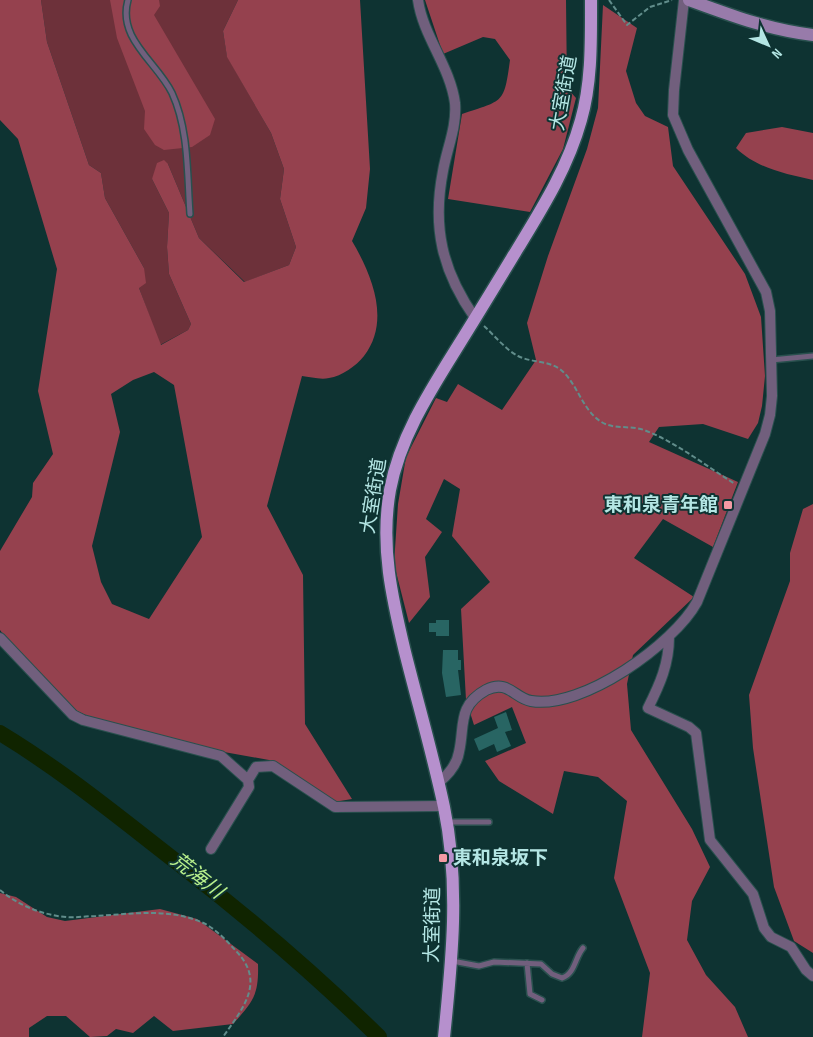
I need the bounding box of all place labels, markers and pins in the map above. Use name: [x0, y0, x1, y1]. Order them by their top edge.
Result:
place label: 東和泉青年館: [604, 494, 718, 517]
marker: 東和泉青年館: [722, 499, 734, 511]
place label: 東和泉坂下: [453, 847, 548, 870]
marker: 東和泉坂下: [437, 852, 449, 864]

